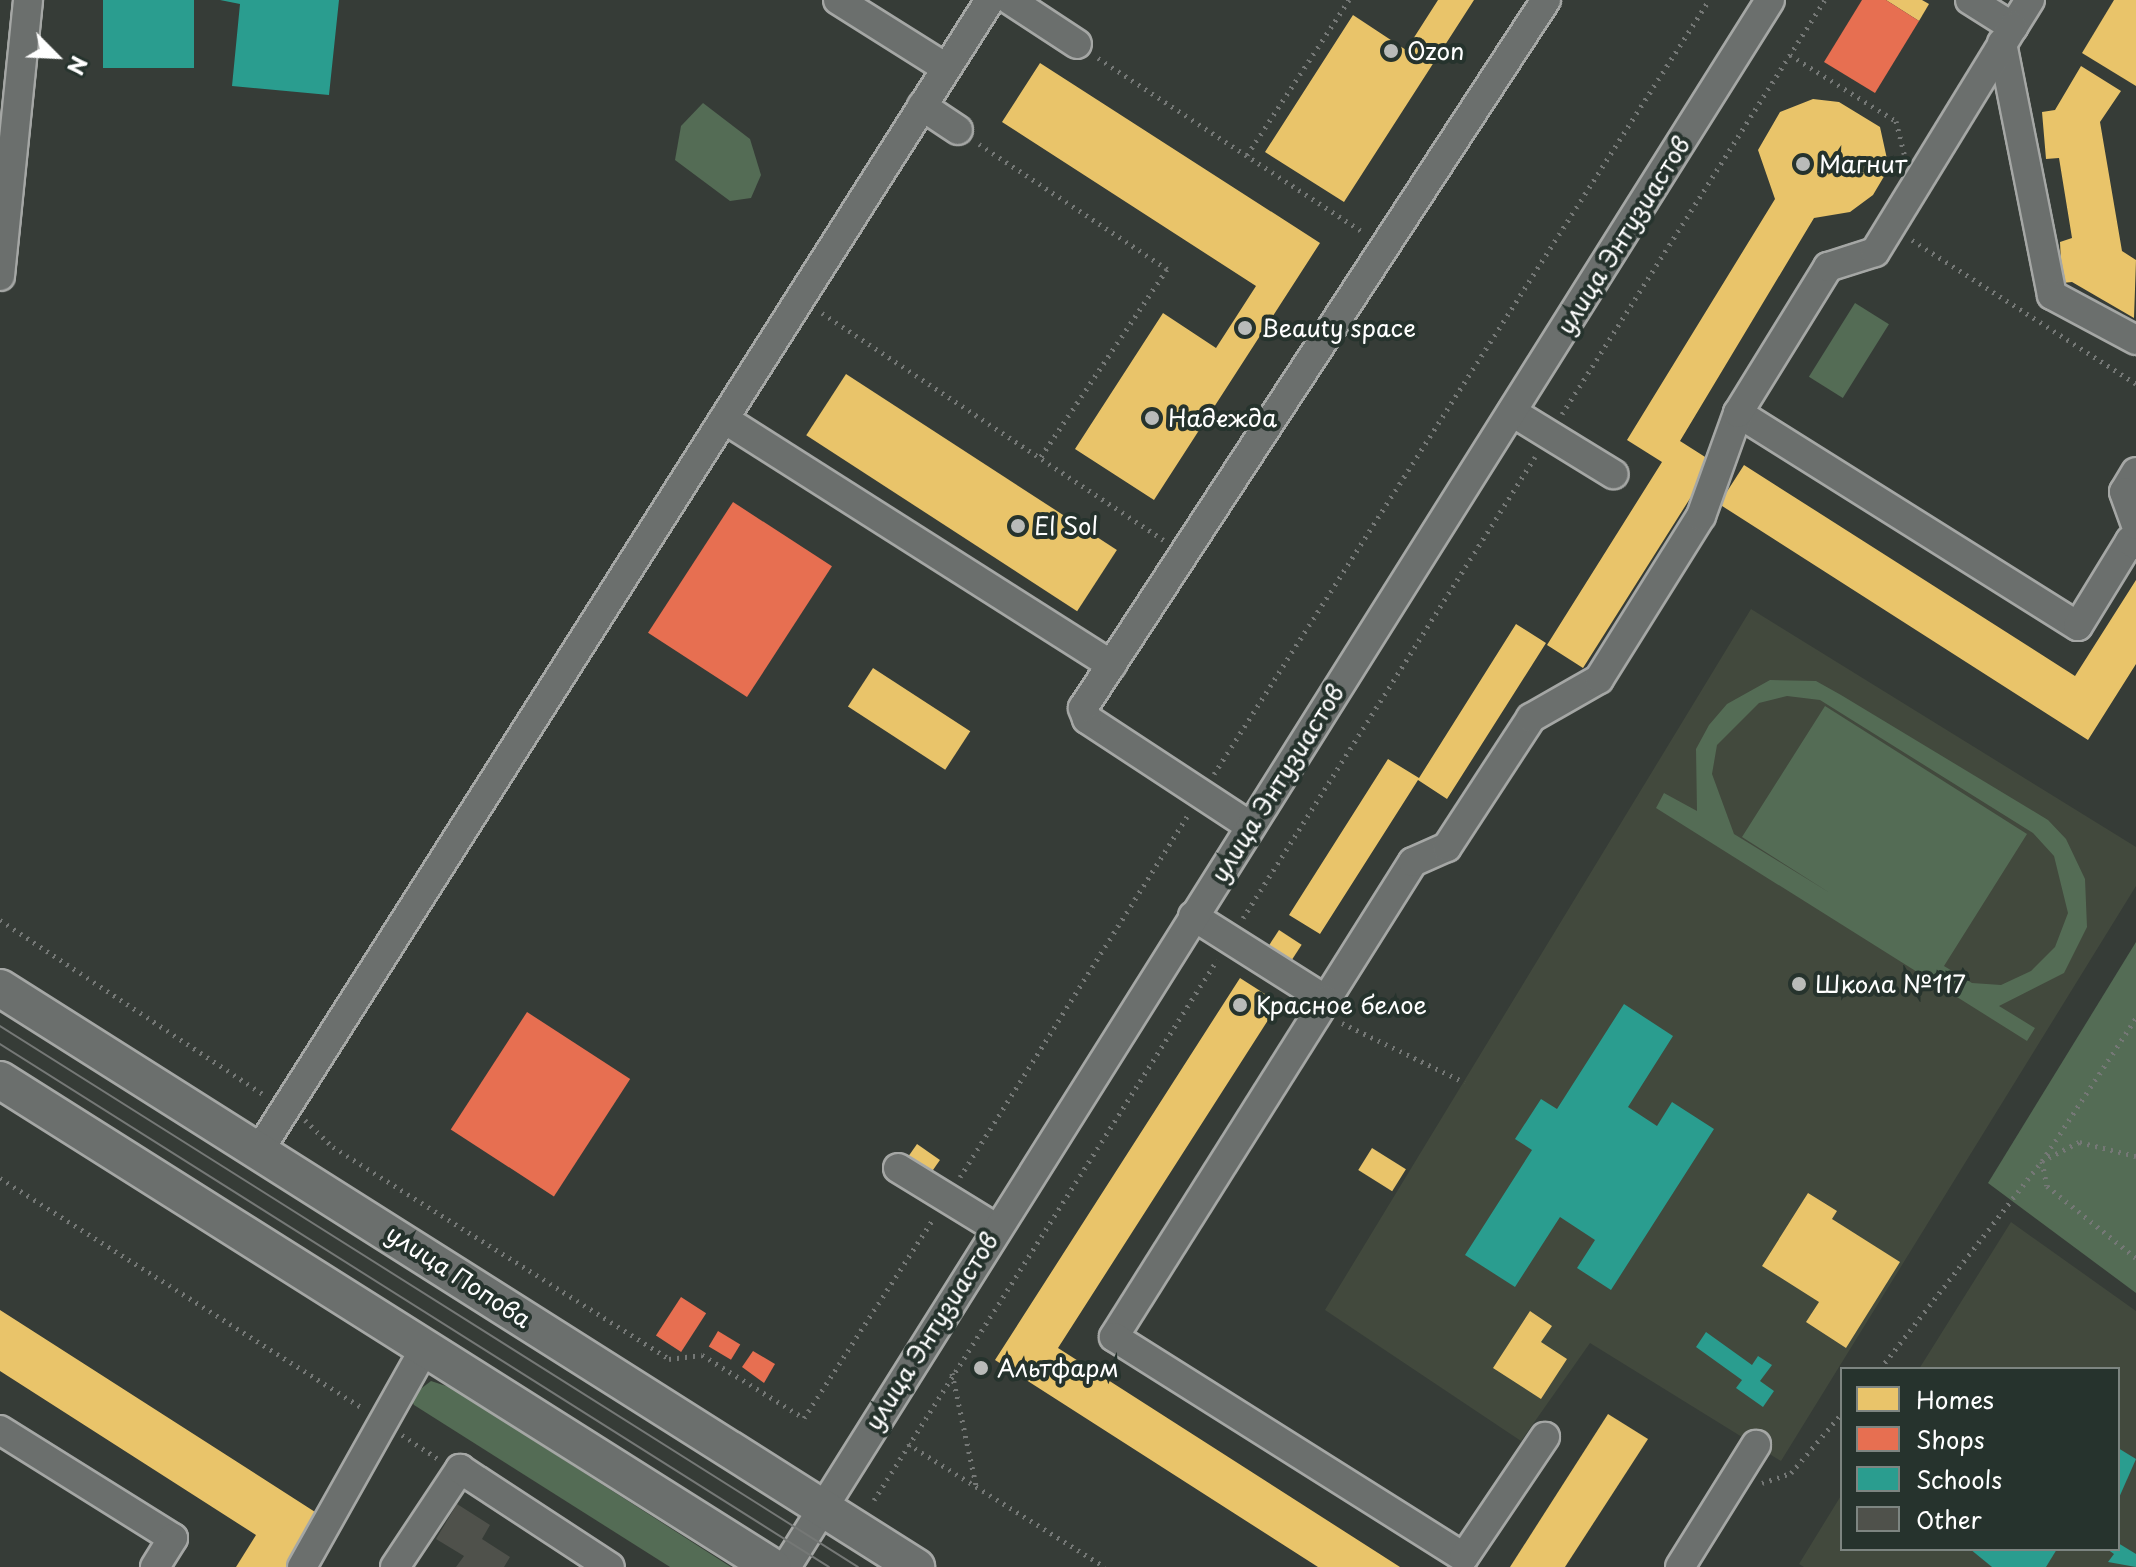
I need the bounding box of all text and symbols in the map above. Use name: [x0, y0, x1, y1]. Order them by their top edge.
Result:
north arrow: [16, 16, 96, 96]
place label: Ozon: [1407, 37, 1464, 65]
marker: Ozon: [1382, 42, 1400, 60]
text: N: [60, 51, 97, 81]
street label: улица Энтузиастов: [1550, 130, 1696, 340]
place label: Магнит: [1819, 150, 1907, 178]
marker: Магнит: [1794, 155, 1812, 173]
place label: Beauty space: [1261, 314, 1417, 342]
marker: Beauty space: [1236, 319, 1254, 337]
place label: Надежда: [1168, 404, 1277, 432]
marker: Надежда: [1143, 409, 1161, 427]
place label: El Sol: [1034, 512, 1098, 540]
marker: El Sol: [1009, 517, 1027, 535]
street label: улица Энтузиастов: [1204, 678, 1350, 888]
place label: Школа №117: [1815, 970, 1967, 998]
marker: Школа №117: [1790, 975, 1808, 993]
place label: Красное белое: [1256, 991, 1428, 1019]
marker: Красное белое: [1231, 996, 1249, 1014]
street label: улица Попова: [381, 1218, 537, 1334]
street label: улица Энтузиастов: [858, 1226, 1004, 1436]
place label: Альтфарм: [997, 1354, 1119, 1382]
marker: Альтфарм: [972, 1359, 990, 1377]
legend: [1840, 1367, 2120, 1551]
text: Homes: [1916, 1381, 1994, 1417]
text: Shops: [1916, 1421, 1985, 1457]
text: Schools: [1916, 1461, 2002, 1497]
text: Other: [1916, 1501, 1982, 1537]

